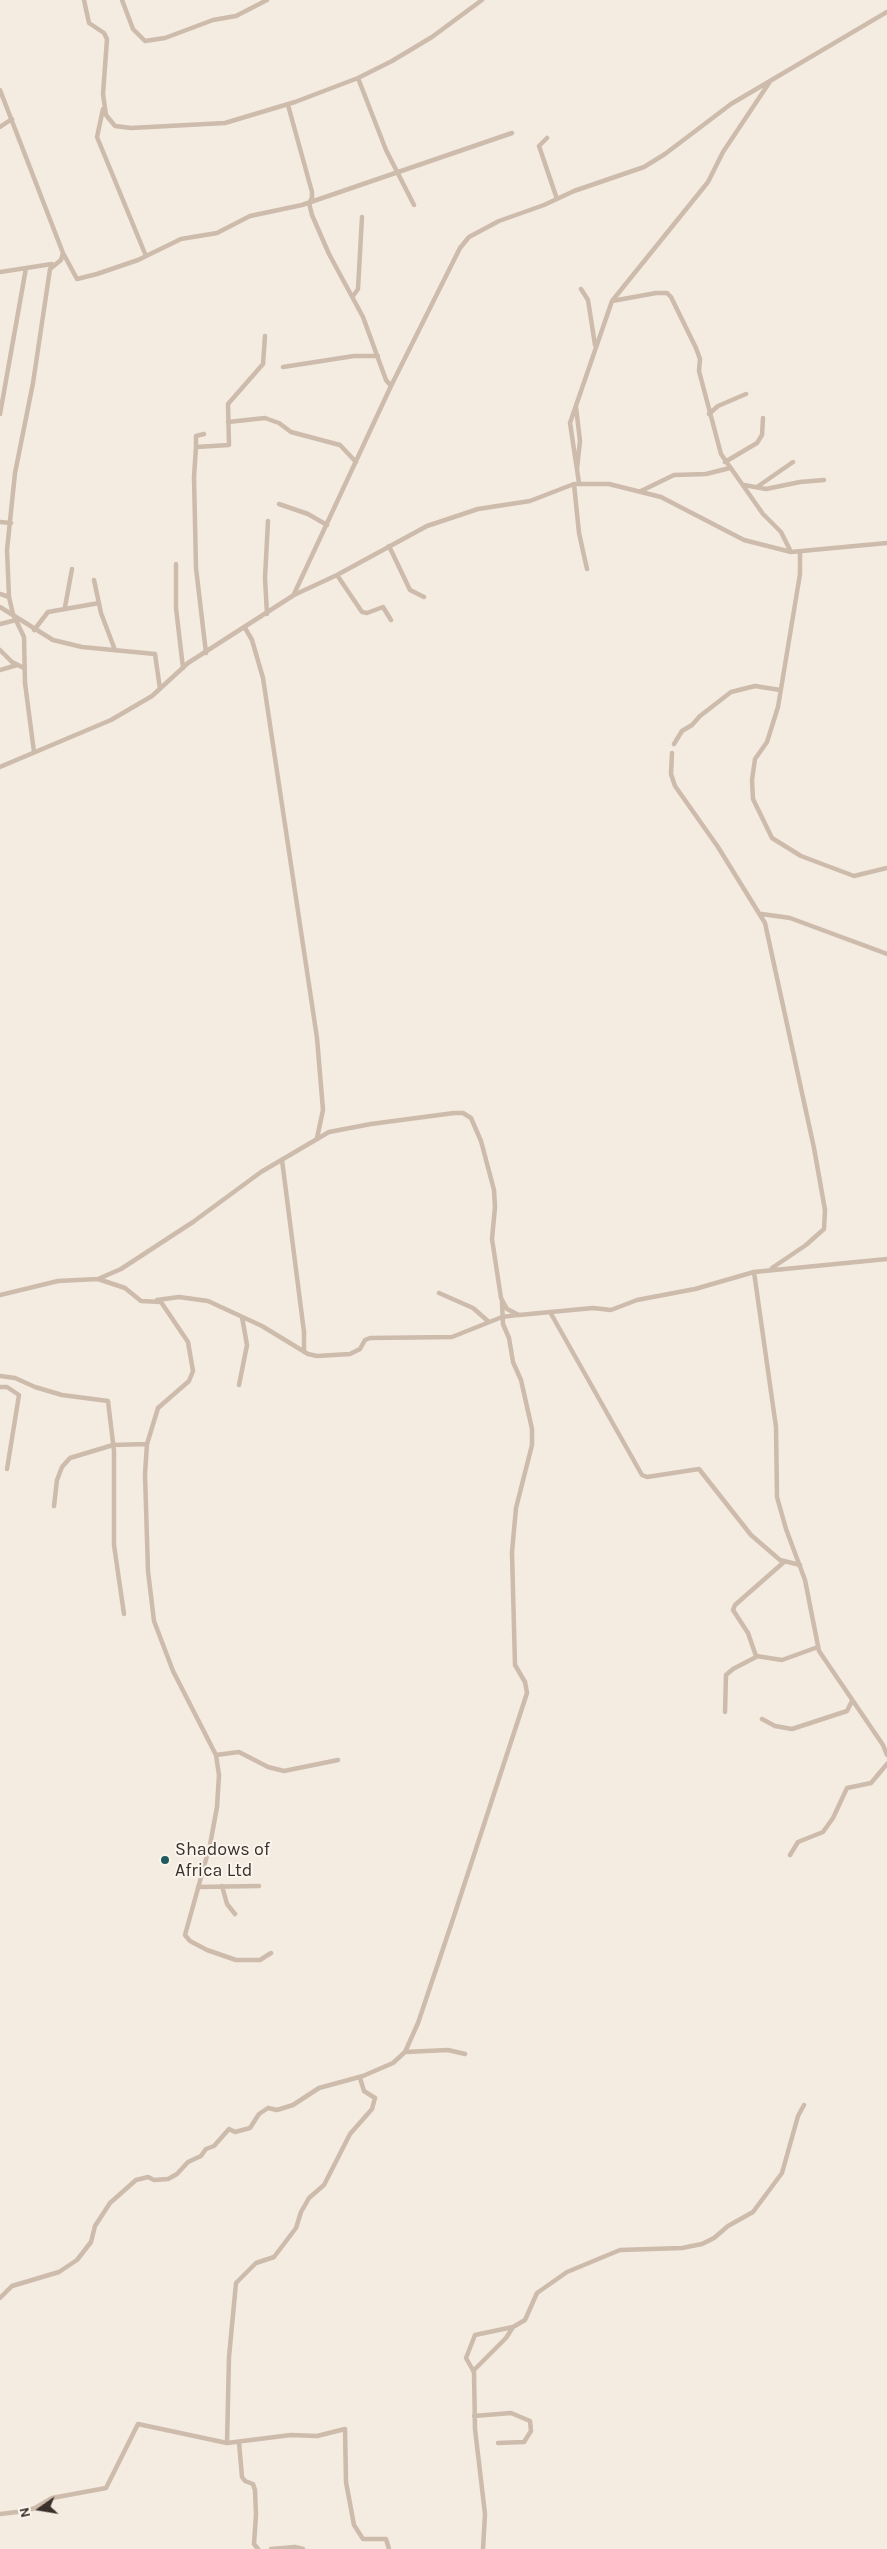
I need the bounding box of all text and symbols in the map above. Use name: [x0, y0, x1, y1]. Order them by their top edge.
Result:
place label: Shadows of Africa Ltd: [175, 1839, 270, 1882]
marker: Shadows of Africa Ltd: [159, 1854, 171, 1866]
north arrow: [15, 2484, 65, 2534]
text: N: [15, 2506, 34, 2519]

